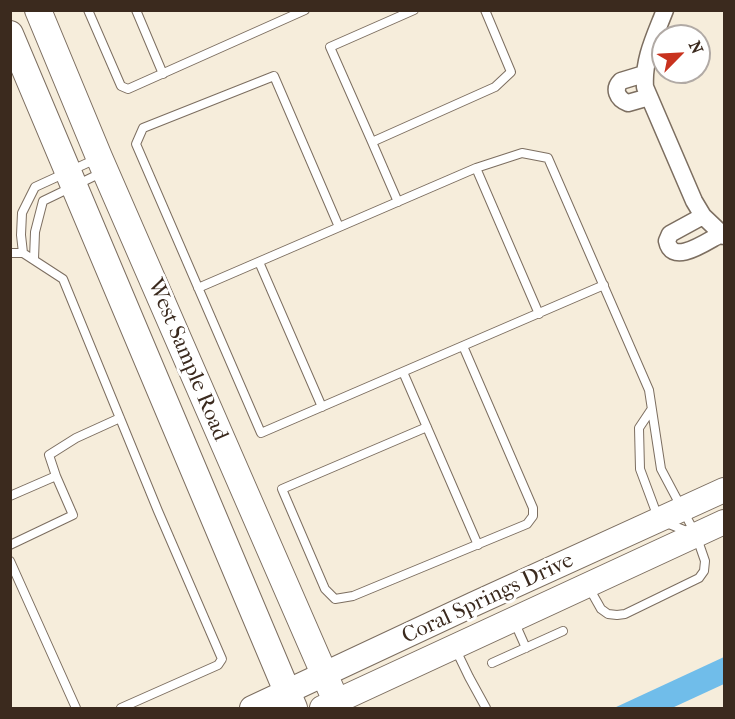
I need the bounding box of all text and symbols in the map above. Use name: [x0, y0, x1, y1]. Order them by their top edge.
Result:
north arrow: [651, 24, 711, 84]
text: N: [685, 38, 707, 57]
street label: West Sample Road: [141, 275, 233, 445]
street label: Coral Springs Drive: [398, 548, 578, 650]

